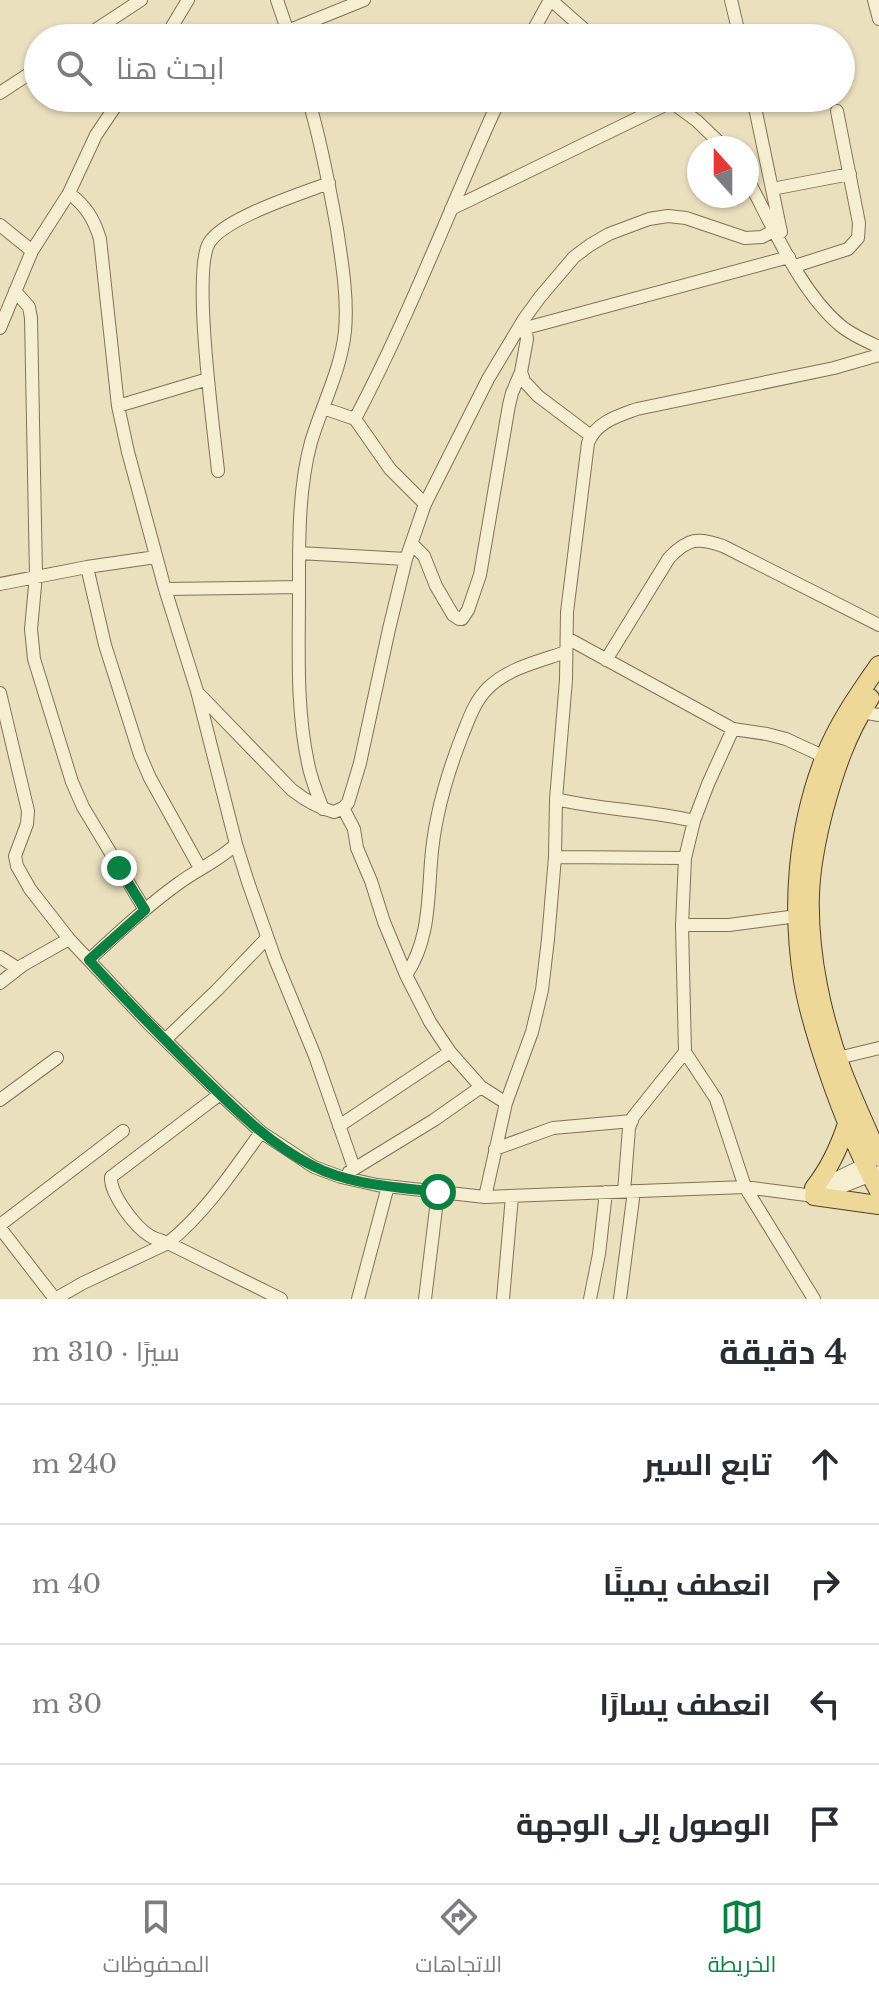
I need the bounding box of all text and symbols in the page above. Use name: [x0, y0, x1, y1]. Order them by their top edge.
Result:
search box: [24, 24, 855, 112]
icon: search: [52, 46, 96, 90]
text: ابحث هنا: [116, 50, 225, 87]
north arrow: [687, 136, 759, 208]
route end: [101, 850, 137, 886]
route start: [420, 1174, 456, 1210]
text: 4 دقيقة: [719, 1331, 847, 1373]
text: سيرًا · 310 m: [32, 1336, 180, 1368]
icon: ahead: [803, 1442, 847, 1486]
text: تابع السير: [644, 1446, 771, 1483]
text: 240 m: [32, 1448, 117, 1480]
icon: right: [803, 1562, 847, 1606]
text: انعطف يمينًا: [603, 1566, 771, 1603]
text: 40 m: [32, 1568, 101, 1600]
icon: left: [803, 1682, 847, 1726]
text: انعطف يسارًا: [599, 1686, 771, 1723]
text: 30 m: [32, 1688, 102, 1720]
icon: arrive: [803, 1802, 847, 1846]
text: الوصول إلى الوجهة: [516, 1806, 771, 1843]
tab: المحفوظات: [103, 1895, 210, 1985]
tab: الاتجاهات: [415, 1895, 502, 1985]
tab: الخريطة: [708, 1895, 776, 1985]

